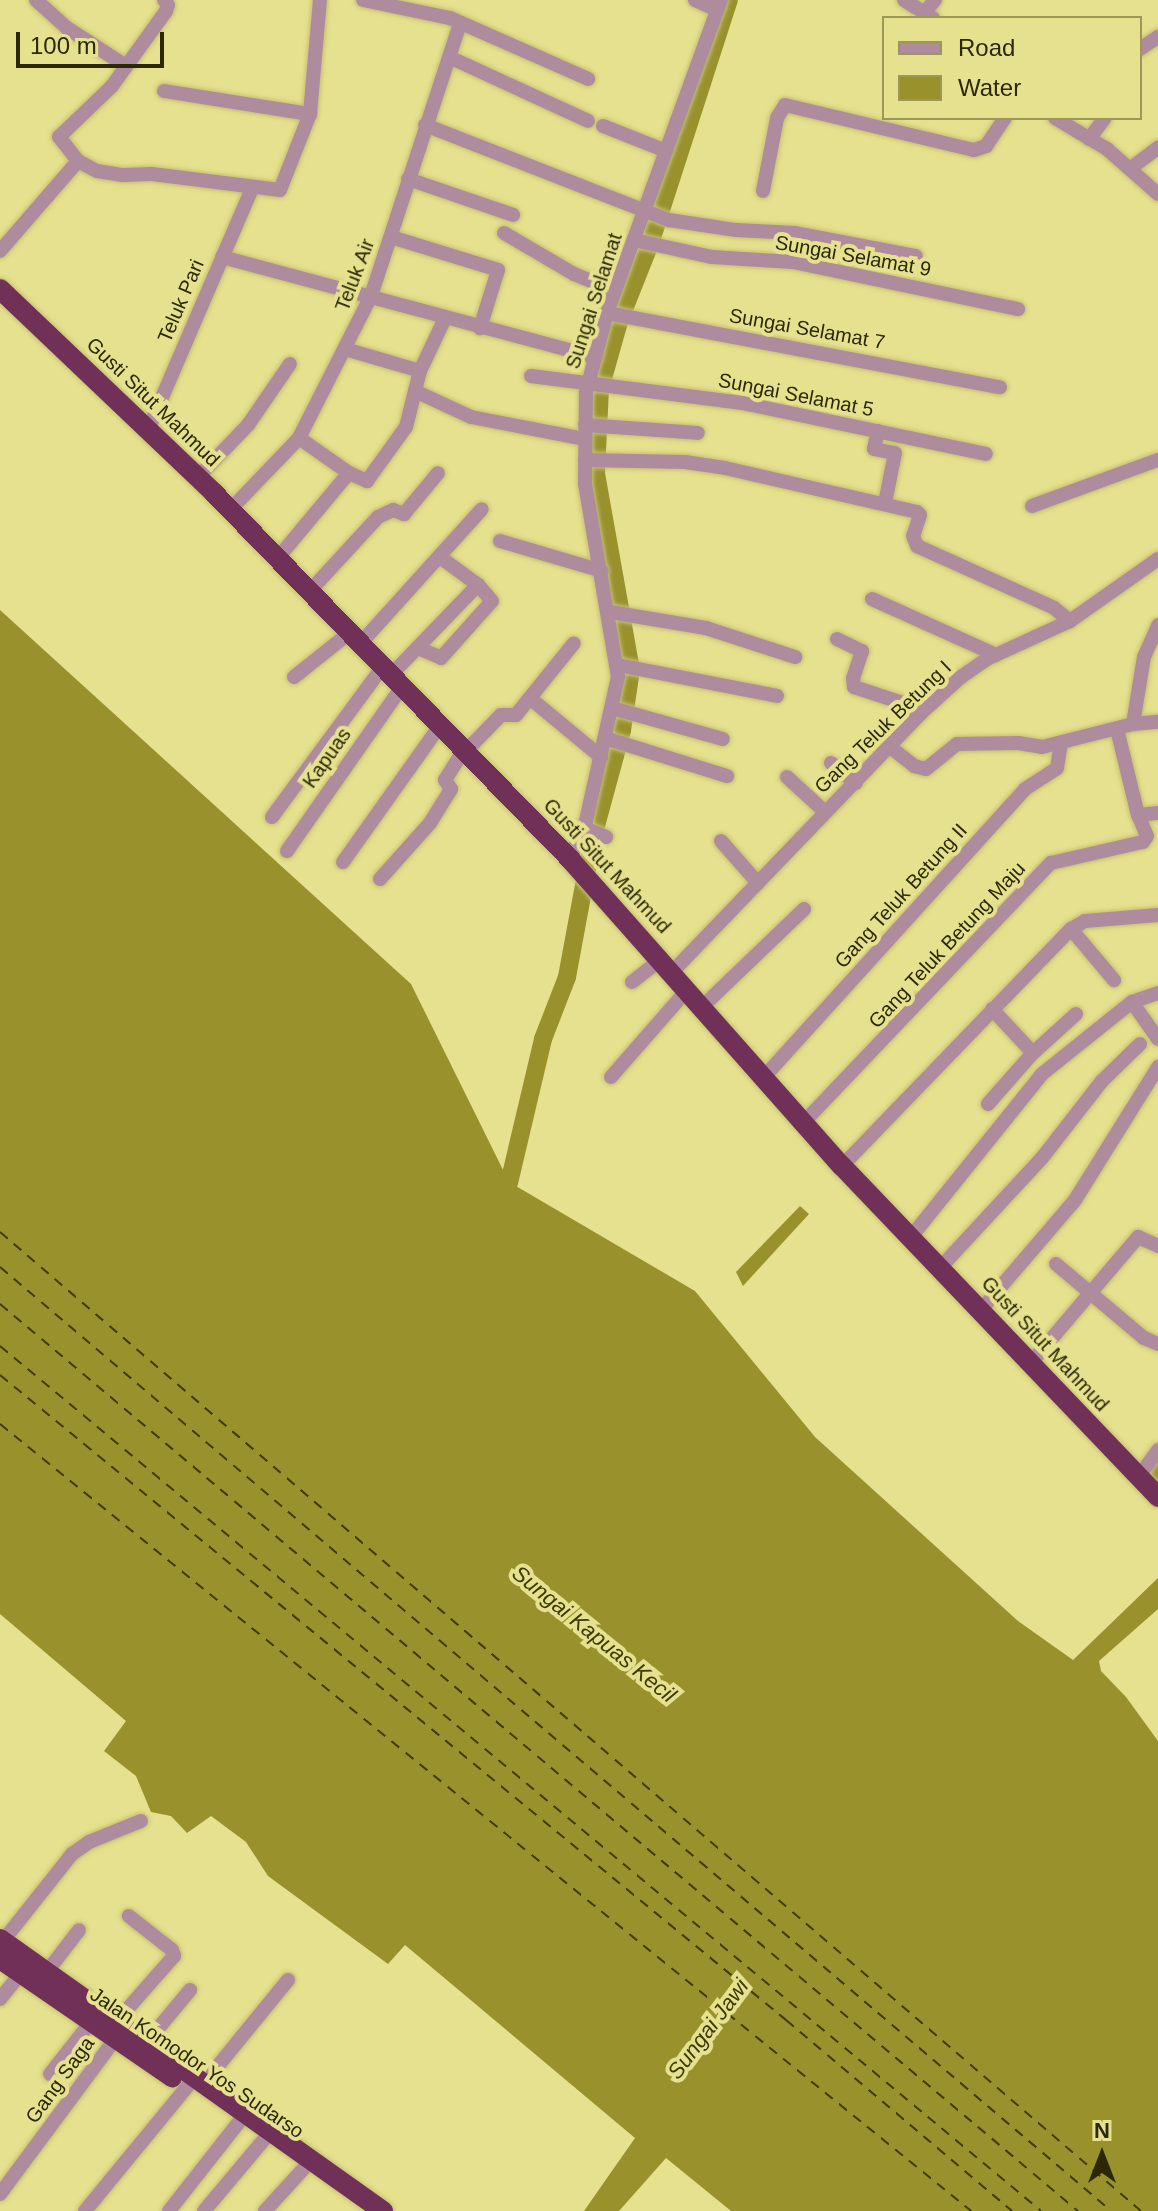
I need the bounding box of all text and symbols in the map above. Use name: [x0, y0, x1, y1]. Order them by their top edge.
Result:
scale bar: [20, 16, 168, 66]
legend: [882, 16, 1142, 120]
text: 100 m: [30, 32, 97, 59]
text: Road: [958, 34, 1015, 61]
text: Water: [958, 74, 1021, 101]
street label: Sungai Selamat: [561, 230, 627, 372]
street label: Sungai Selamat 9: [773, 230, 933, 282]
street label: Teluk Air: [330, 235, 380, 315]
street label: Teluk Pari: [153, 256, 209, 346]
street label: Sungai Selamat 7: [727, 303, 887, 355]
street label: Gusti Situt Mahmud: [81, 332, 225, 472]
street label: Sungai Selamat 5: [716, 368, 876, 422]
street label: Gang Teluk Betung I: [809, 655, 957, 799]
street label: Kapuas: [298, 723, 356, 793]
street label: Gusti Situt Mahmud: [538, 794, 676, 938]
street label: Gang Teluk Betung II: [830, 819, 972, 973]
street label: Gang Teluk Betung Maju: [864, 857, 1030, 1033]
street label: Gusti Situt Mahmud: [976, 1272, 1114, 1416]
water label: Sungai Kapuas Kecil: [507, 1560, 681, 1708]
water label: Sungai Jawi: [662, 1974, 754, 2084]
street label: Jalan Komodor Yos Sudarso: [86, 1982, 308, 2144]
street label: Gang Saga: [21, 2032, 99, 2128]
north arrow: [1062, 2115, 1142, 2195]
text: N: [1094, 2118, 1110, 2143]

